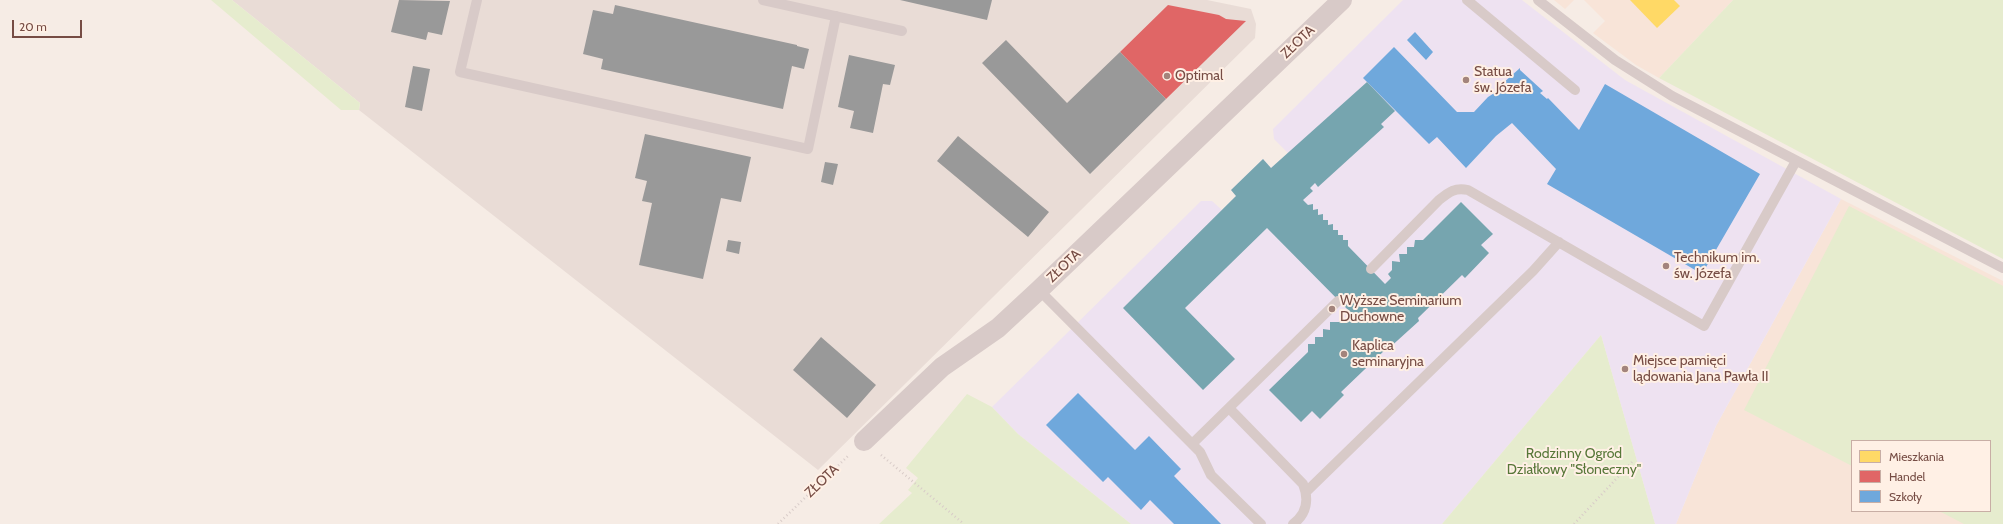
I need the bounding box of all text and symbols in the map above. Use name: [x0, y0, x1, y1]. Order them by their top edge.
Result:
scale bar: [14, 12, 84, 38]
text: 20 m: [19, 19, 47, 34]
street label: ZŁOTA: [1278, 22, 1318, 62]
place label: Statua św. Józefa: [1474, 64, 1532, 96]
place label: Optimal: [1175, 68, 1223, 84]
marker: Optimal: [1162, 71, 1172, 81]
marker: Statua św. Józefa: [1461, 75, 1471, 85]
street label: ZŁOTA: [1044, 246, 1084, 286]
place label: Technikum im. św. Józefa: [1674, 250, 1759, 282]
marker: Technikum im. św. Józefa: [1661, 261, 1671, 271]
place label: Wyższe Seminarium Duchowne: [1340, 293, 1461, 326]
marker: Wyższe Seminarium Duchowne: [1327, 304, 1337, 314]
place label: Kaplica seminaryjna: [1352, 338, 1424, 370]
marker: Kaplica seminaryjna: [1339, 349, 1349, 359]
place label: Miejsce pamięci lądowania Jana Pawła II: [1633, 353, 1769, 386]
marker: Miejsce pamięci lądowania Jana Pawła II: [1620, 364, 1630, 374]
legend: [1851, 440, 1991, 512]
park label: Rodzinny Ogród Działkowy "Słoneczny": [1507, 446, 1641, 478]
text: Mieszkania: [1889, 449, 1944, 464]
street label: ZŁOTA: [802, 461, 842, 501]
text: Handel: [1889, 469, 1925, 484]
text: Szkoły: [1889, 489, 1922, 504]

